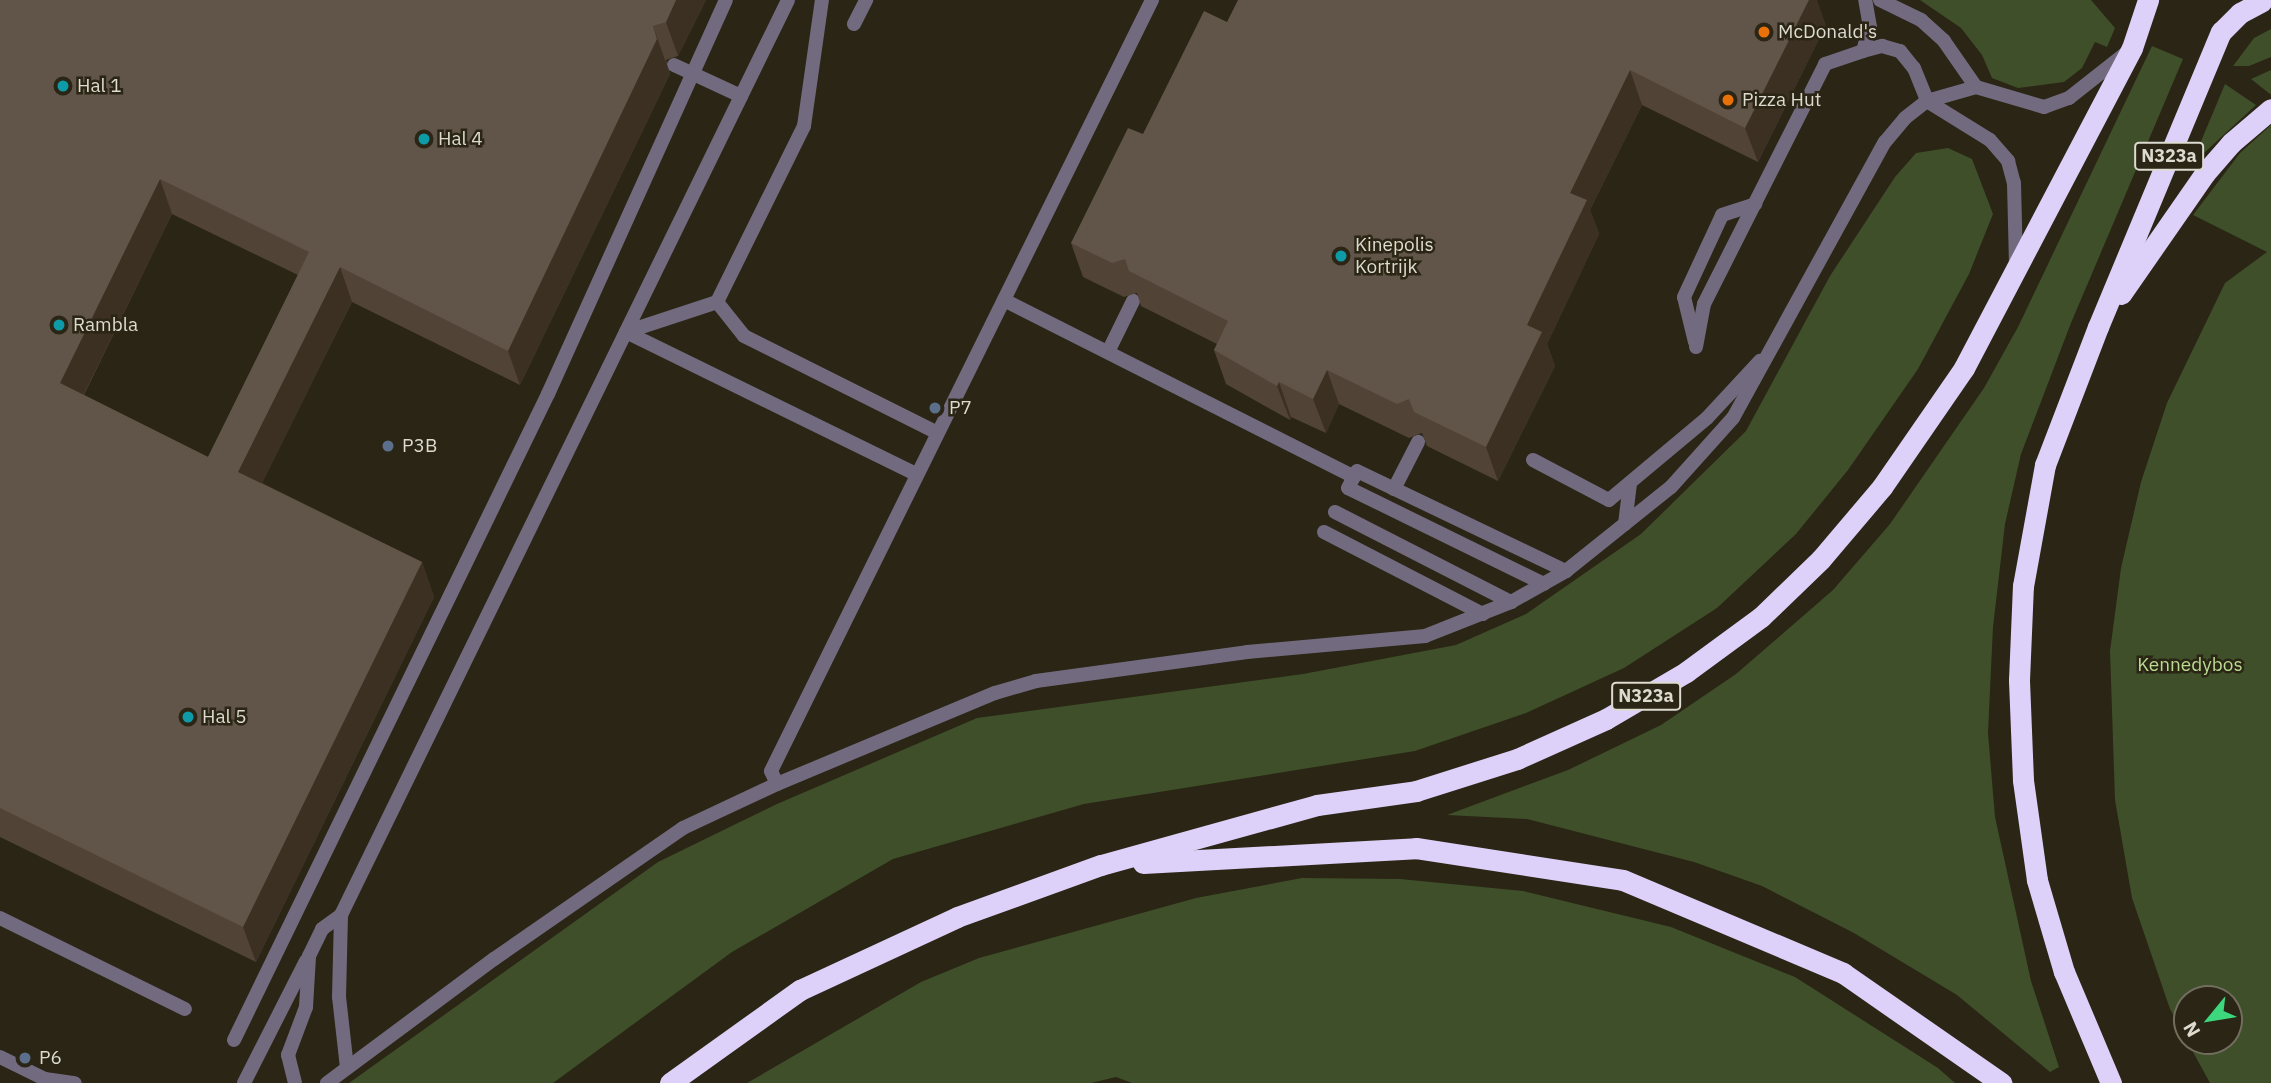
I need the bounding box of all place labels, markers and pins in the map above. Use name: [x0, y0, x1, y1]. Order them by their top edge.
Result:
place label: McDonald's: [1778, 21, 1877, 43]
marker: McDonald's: [1756, 24, 1772, 40]
place label: Hal 1: [77, 75, 122, 97]
marker: Hal 1: [55, 78, 71, 94]
place label: Pizza Hut: [1742, 89, 1821, 111]
marker: Pizza Hut: [1720, 92, 1736, 108]
place label: Hal 4: [438, 128, 483, 150]
marker: Hal 4: [416, 131, 432, 147]
place label: Kinepolis Kortrijk: [1355, 234, 1434, 278]
marker: Kinepolis Kortrijk: [1333, 248, 1349, 264]
place label: Rambla: [73, 314, 138, 336]
marker: Rambla: [51, 317, 67, 333]
place label: P7: [949, 397, 972, 419]
marker: P7: [927, 400, 943, 416]
place label: P3B: [402, 435, 437, 457]
marker: P3B: [380, 438, 396, 454]
place label: Hal 5: [202, 706, 247, 728]
marker: Hal 5: [180, 709, 196, 725]
place label: P6: [39, 1047, 62, 1069]
marker: P6: [17, 1050, 33, 1066]

